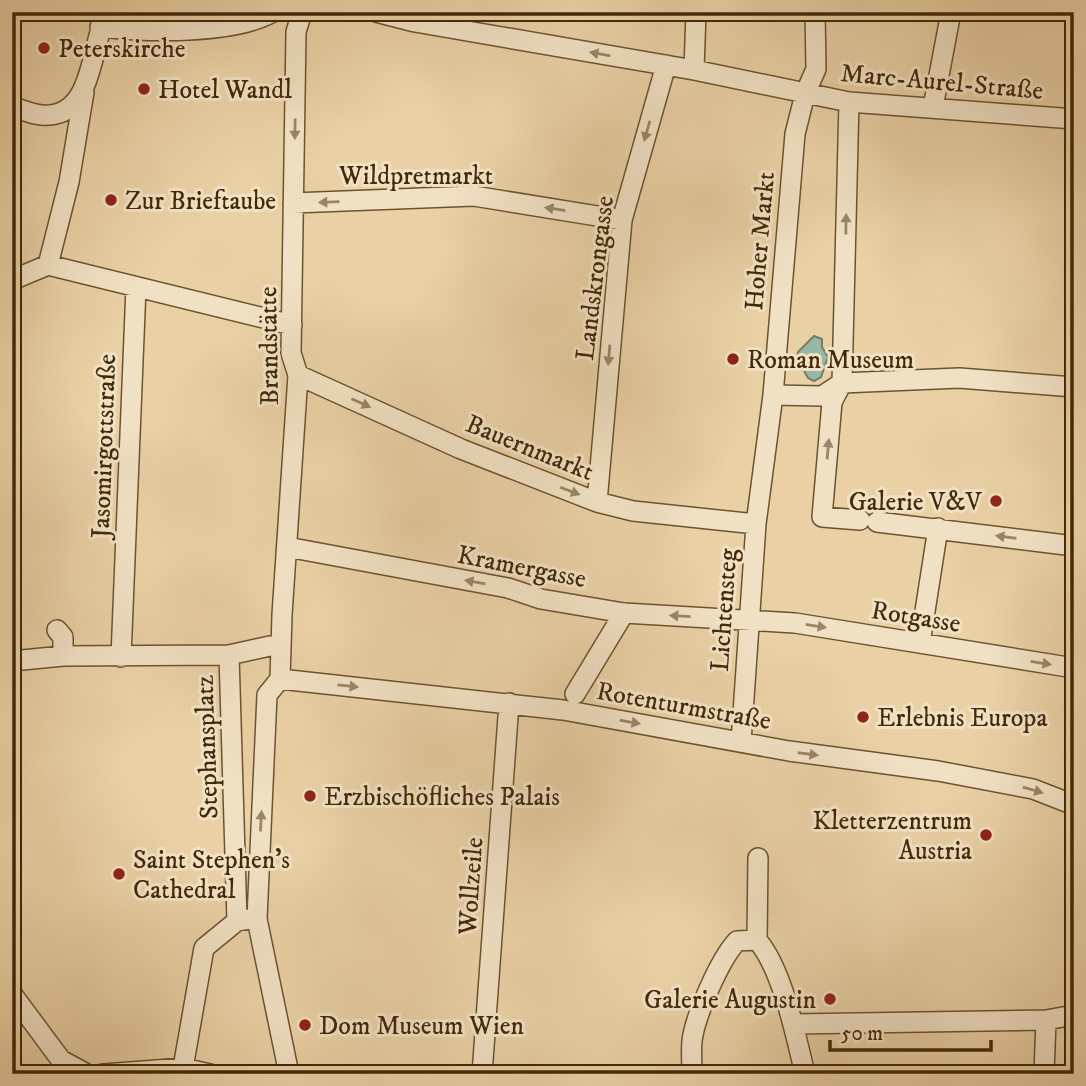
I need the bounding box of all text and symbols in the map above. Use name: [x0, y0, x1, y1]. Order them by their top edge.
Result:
place label: Peterskirche: [58, 33, 186, 66]
marker: Peterskirche: [36, 40, 52, 56]
one-way arrow: [589, 48, 611, 59]
street label: Marc-Aurel-Straße: [839, 57, 1045, 108]
place label: Hotel Wandl: [158, 74, 292, 107]
marker: Hotel Wandl: [136, 81, 152, 97]
one-way arrow: [289, 118, 300, 140]
one-way arrow: [642, 121, 652, 142]
street label: Wildpretmarkt: [338, 160, 493, 193]
street label: Hoher Markt: [738, 170, 783, 312]
place label: Zur Brieftaube: [125, 185, 276, 218]
marker: Zur Brieftaube: [103, 192, 119, 208]
street label: Landskrongasse: [569, 194, 622, 362]
one-way arrow: [318, 196, 340, 207]
one-way arrow: [544, 203, 566, 214]
one-way arrow: [840, 213, 852, 235]
street label: Brandstätte: [252, 286, 287, 406]
one-way arrow: [603, 344, 614, 366]
place label: Roman Museum: [747, 344, 914, 377]
marker: Roman Museum: [725, 351, 741, 367]
street label: Jasomirgottstraße: [85, 353, 124, 541]
one-way arrow: [350, 398, 371, 409]
street label: Bauernmarkt: [461, 408, 598, 489]
one-way arrow: [823, 437, 834, 459]
one-way arrow: [560, 486, 581, 497]
place label: Galerie V&V: [849, 486, 983, 519]
marker: Galerie V&V: [988, 493, 1004, 509]
one-way arrow: [995, 531, 1017, 542]
street label: Kramergasse: [454, 539, 589, 596]
street label: Lichtensteg: [704, 547, 745, 673]
one-way arrow: [464, 576, 486, 587]
street label: Rotgasse: [869, 594, 963, 641]
one-way arrow: [669, 610, 691, 621]
one-way arrow: [805, 621, 827, 632]
one-way arrow: [1030, 658, 1052, 669]
street label: Stephansplatz: [188, 674, 227, 819]
street label: Rotenturmstraße: [594, 675, 774, 738]
one-way arrow: [337, 681, 359, 692]
place label: Erlebnis Europa: [877, 702, 1047, 735]
marker: Erlebnis Europa: [855, 709, 871, 725]
one-way arrow: [619, 717, 641, 728]
one-way arrow: [798, 749, 820, 760]
place label: Erzbischöfliches Palais: [324, 781, 560, 814]
one-way arrow: [1023, 786, 1044, 796]
marker: Erzbischöfliches Palais: [302, 788, 318, 804]
place label: Kletterzentrum Austria: [813, 805, 972, 868]
one-way arrow: [255, 810, 266, 832]
marker: Kletterzentrum Austria: [978, 827, 994, 843]
street label: Wollzeile: [452, 836, 491, 937]
place label: Saint Stephen's Cathedral: [133, 844, 290, 907]
marker: Saint Stephen's Cathedral: [111, 866, 127, 882]
place label: Galerie Augustin: [644, 984, 816, 1017]
marker: Galerie Augustin: [822, 991, 838, 1007]
scale bar: [830, 1009, 992, 1053]
place label: Dom Museum Wien: [319, 1010, 524, 1043]
marker: Dom Museum Wien: [297, 1017, 313, 1033]
text: 50 m: [841, 1021, 883, 1047]

